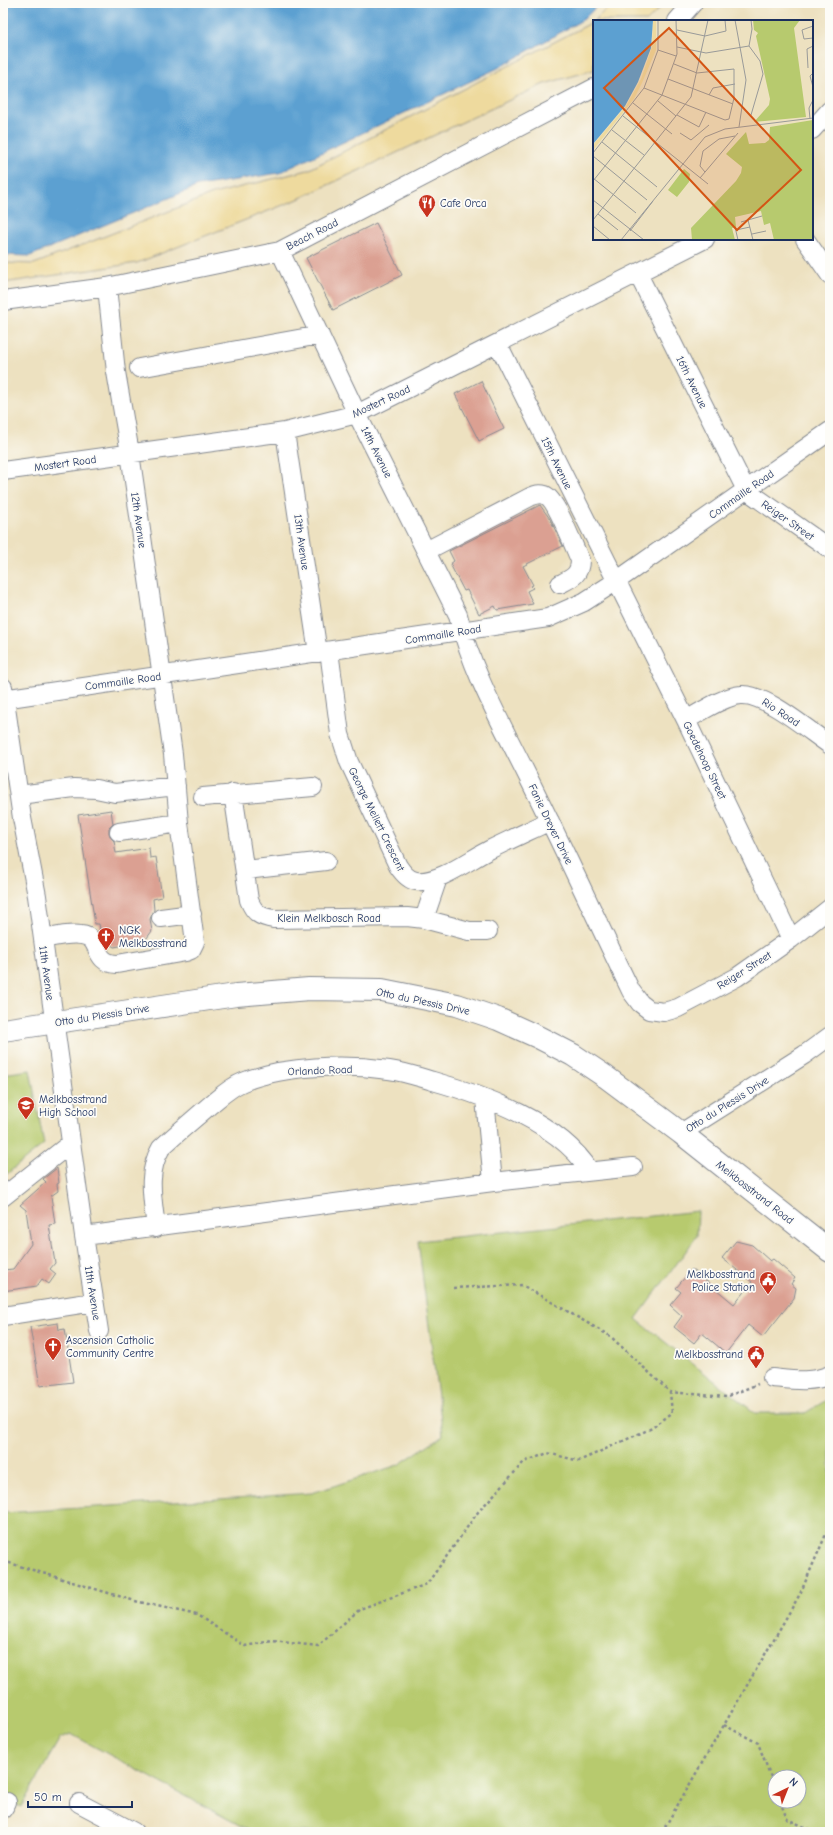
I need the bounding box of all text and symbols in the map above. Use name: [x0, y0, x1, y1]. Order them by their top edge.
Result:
inset map: [593, 20, 813, 240]
restaurant icon: Cafe Orca: [417, 193, 437, 218]
place label: Cafe Orca: [440, 197, 487, 210]
street label: Beach Road: [284, 216, 341, 253]
street label: 16th Avenue: [673, 354, 710, 411]
street label: Mostert Road: [350, 382, 413, 421]
street label: 14th Avenue: [358, 424, 395, 481]
street label: 15th Avenue: [538, 435, 575, 492]
street label: Mostert Road: [33, 453, 97, 474]
street label: Commaille Road: [706, 467, 777, 522]
street label: 12th Avenue: [128, 491, 149, 549]
street label: Reiger Street: [759, 497, 817, 544]
street label: 13th Avenue: [291, 513, 312, 571]
street label: Commaille Road: [404, 622, 482, 647]
street label: Commaille Road: [84, 670, 162, 693]
street label: Rio Road: [759, 695, 802, 729]
street label: Goedehoop Street: [680, 719, 729, 802]
street label: George Mellett Crescent: [346, 765, 408, 874]
street label: Fanie Dreyer Drive: [525, 782, 576, 867]
street label: Klein Melkbosch Road: [277, 912, 381, 925]
place label: NGK Melkbosstrand: [119, 924, 187, 950]
church icon: NGK Melkbosstrand: [96, 926, 116, 951]
street label: 11th Avenue: [36, 945, 57, 1002]
street label: Reiger Street: [715, 948, 774, 992]
street label: Otto du Plessis Drive: [375, 985, 471, 1018]
street label: Otto du Plessis Drive: [54, 1002, 151, 1029]
street label: Orlando Road: [287, 1063, 353, 1078]
street label: Otto du Plessis Drive: [683, 1073, 772, 1135]
place label: Melkbosstrand High School: [39, 1093, 107, 1119]
school or university icon: Melkbosstrand High School: [16, 1095, 36, 1120]
street label: Melkbosstrand Road: [713, 1158, 796, 1227]
street label: 11th Avenue: [82, 1265, 103, 1322]
place label: Melkbosstrand Police Station: [687, 1268, 755, 1294]
public building icon: Melkbosstrand Police Station: [758, 1270, 778, 1295]
place label: Ascension Catholic Community Centre: [66, 1334, 155, 1360]
church icon: Ascension Catholic Community Centre: [43, 1336, 63, 1361]
public building icon: Melkbosstrand: [746, 1344, 766, 1369]
place label: Melkbosstrand: [675, 1348, 743, 1361]
north arrow: [767, 1769, 807, 1809]
text: N: [786, 1775, 801, 1789]
scale bar: [28, 1783, 132, 1809]
text: 50 m: [34, 1790, 62, 1804]

